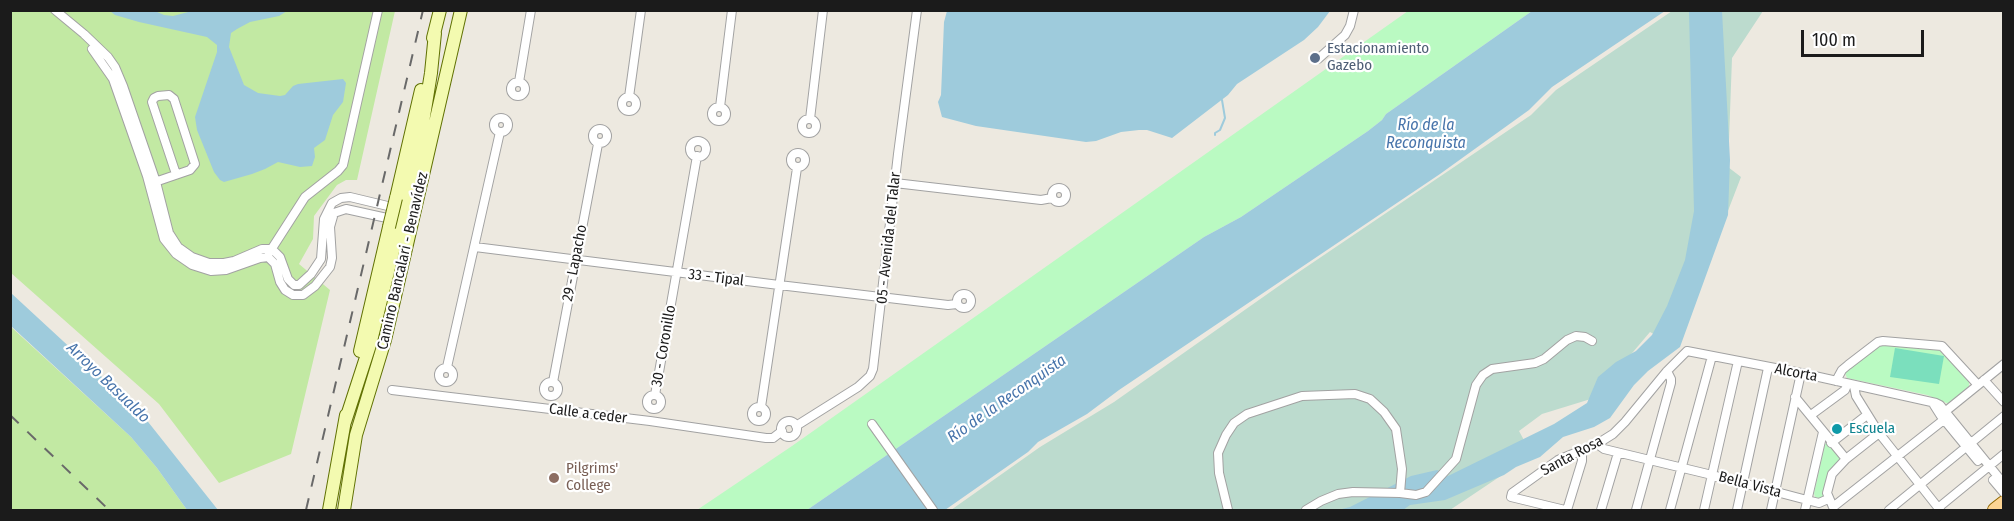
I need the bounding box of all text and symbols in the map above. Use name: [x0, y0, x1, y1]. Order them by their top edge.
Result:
scale bar: [1804, 18, 1927, 56]
text: 100 m: [1812, 29, 1856, 51]
place label: Estacionamiento Gazebo: [1327, 40, 1429, 75]
marker: Estacionamiento Gazebo: [1308, 51, 1322, 65]
water label: Río de la Reconquista: [1386, 116, 1466, 154]
street label: Camino Bancalari - Benavídez: [374, 171, 432, 351]
street label: 05 - Avenida del Talar: [873, 171, 905, 305]
street label: 29 - Lapacho: [559, 223, 591, 303]
street label: 33 - Tipal: [687, 266, 745, 290]
street label: 30 - Coronillo: [648, 304, 680, 388]
water label: Arroyo Basualdo: [63, 339, 153, 427]
water label: Río de la Reconquista: [944, 351, 1070, 447]
street label: Alcorta: [1773, 360, 1819, 386]
street label: Calle a ceder: [548, 400, 628, 428]
place label: Escuela: [1849, 420, 1895, 438]
marker: Escuela: [1830, 422, 1844, 436]
street label: Santa Rosa: [1538, 432, 1606, 480]
place label: Pilgrims' College: [566, 460, 618, 495]
street label: Bella Vista: [1717, 468, 1783, 502]
marker: Pilgrims' College: [547, 471, 561, 485]

